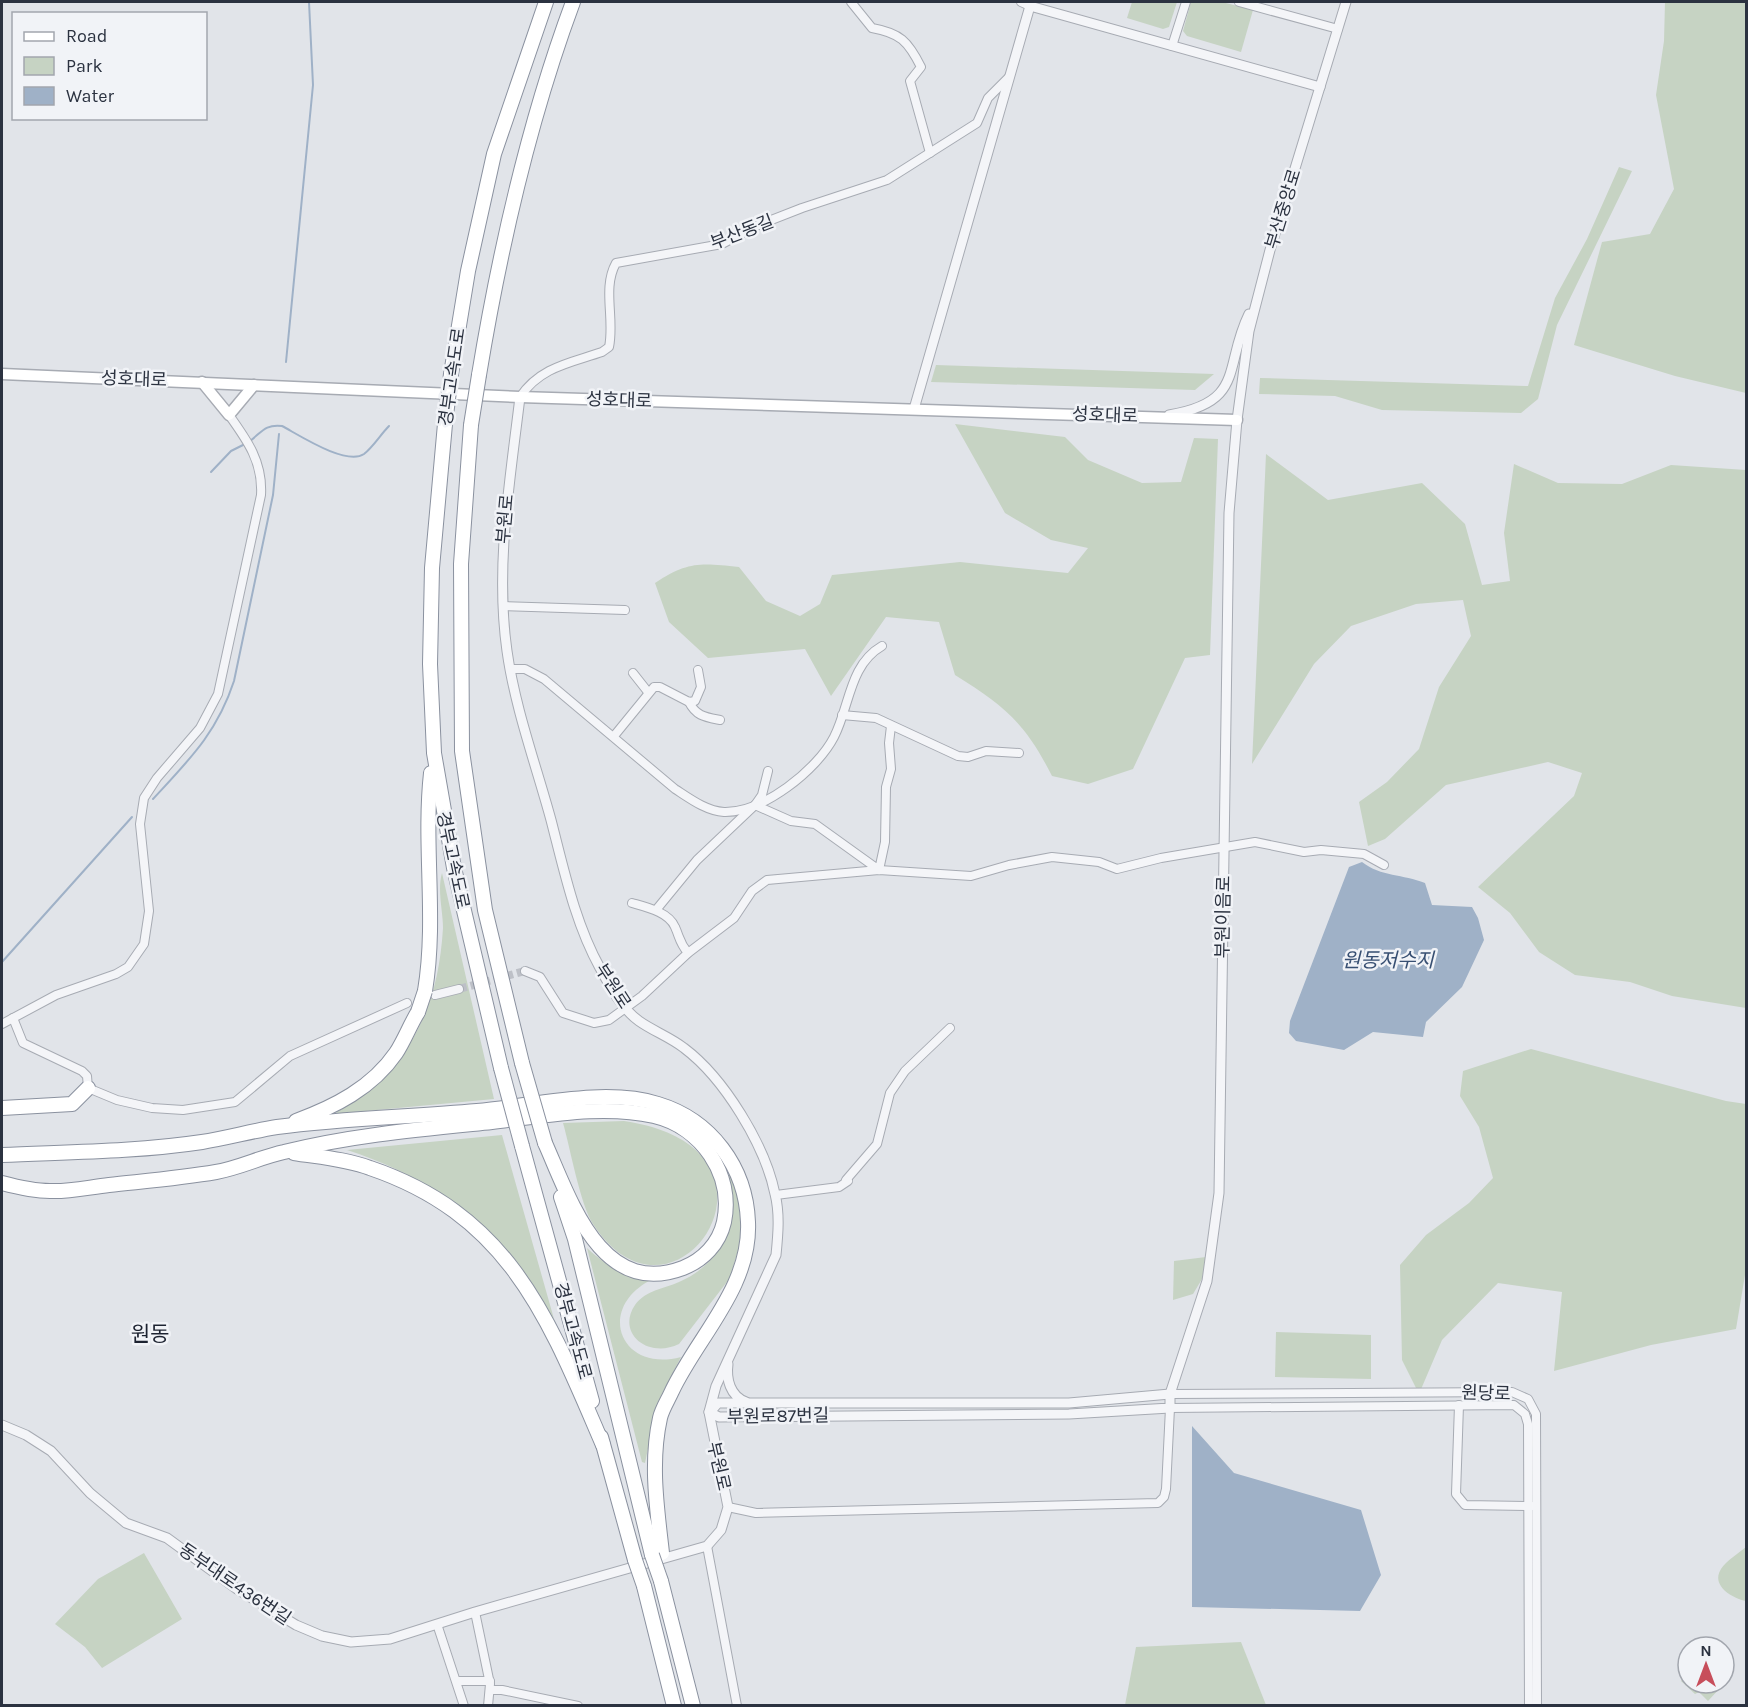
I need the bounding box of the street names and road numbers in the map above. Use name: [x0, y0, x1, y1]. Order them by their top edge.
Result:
street label: 부산중앙로: [1260, 166, 1306, 252]
street label: 부산동길: [707, 210, 777, 254]
street label: 경부고속도로: [434, 326, 470, 428]
street label: 성호대로: [101, 367, 167, 391]
street label: 성호대로: [586, 388, 652, 412]
street label: 성호대로: [1072, 403, 1138, 427]
street label: 부원로: [492, 493, 518, 545]
street label: 경부고속도로: [432, 809, 474, 911]
street label: 부원이음로: [1211, 875, 1235, 959]
street label: 부원로: [590, 959, 636, 1013]
street label: 경부고속도로: [550, 1280, 596, 1382]
street label: 원당로: [1461, 1381, 1511, 1405]
street label: 부원로87번길: [727, 1404, 829, 1428]
street label: 부원로: [703, 1439, 735, 1493]
street label: 동부대로436번길: [175, 1538, 295, 1630]

